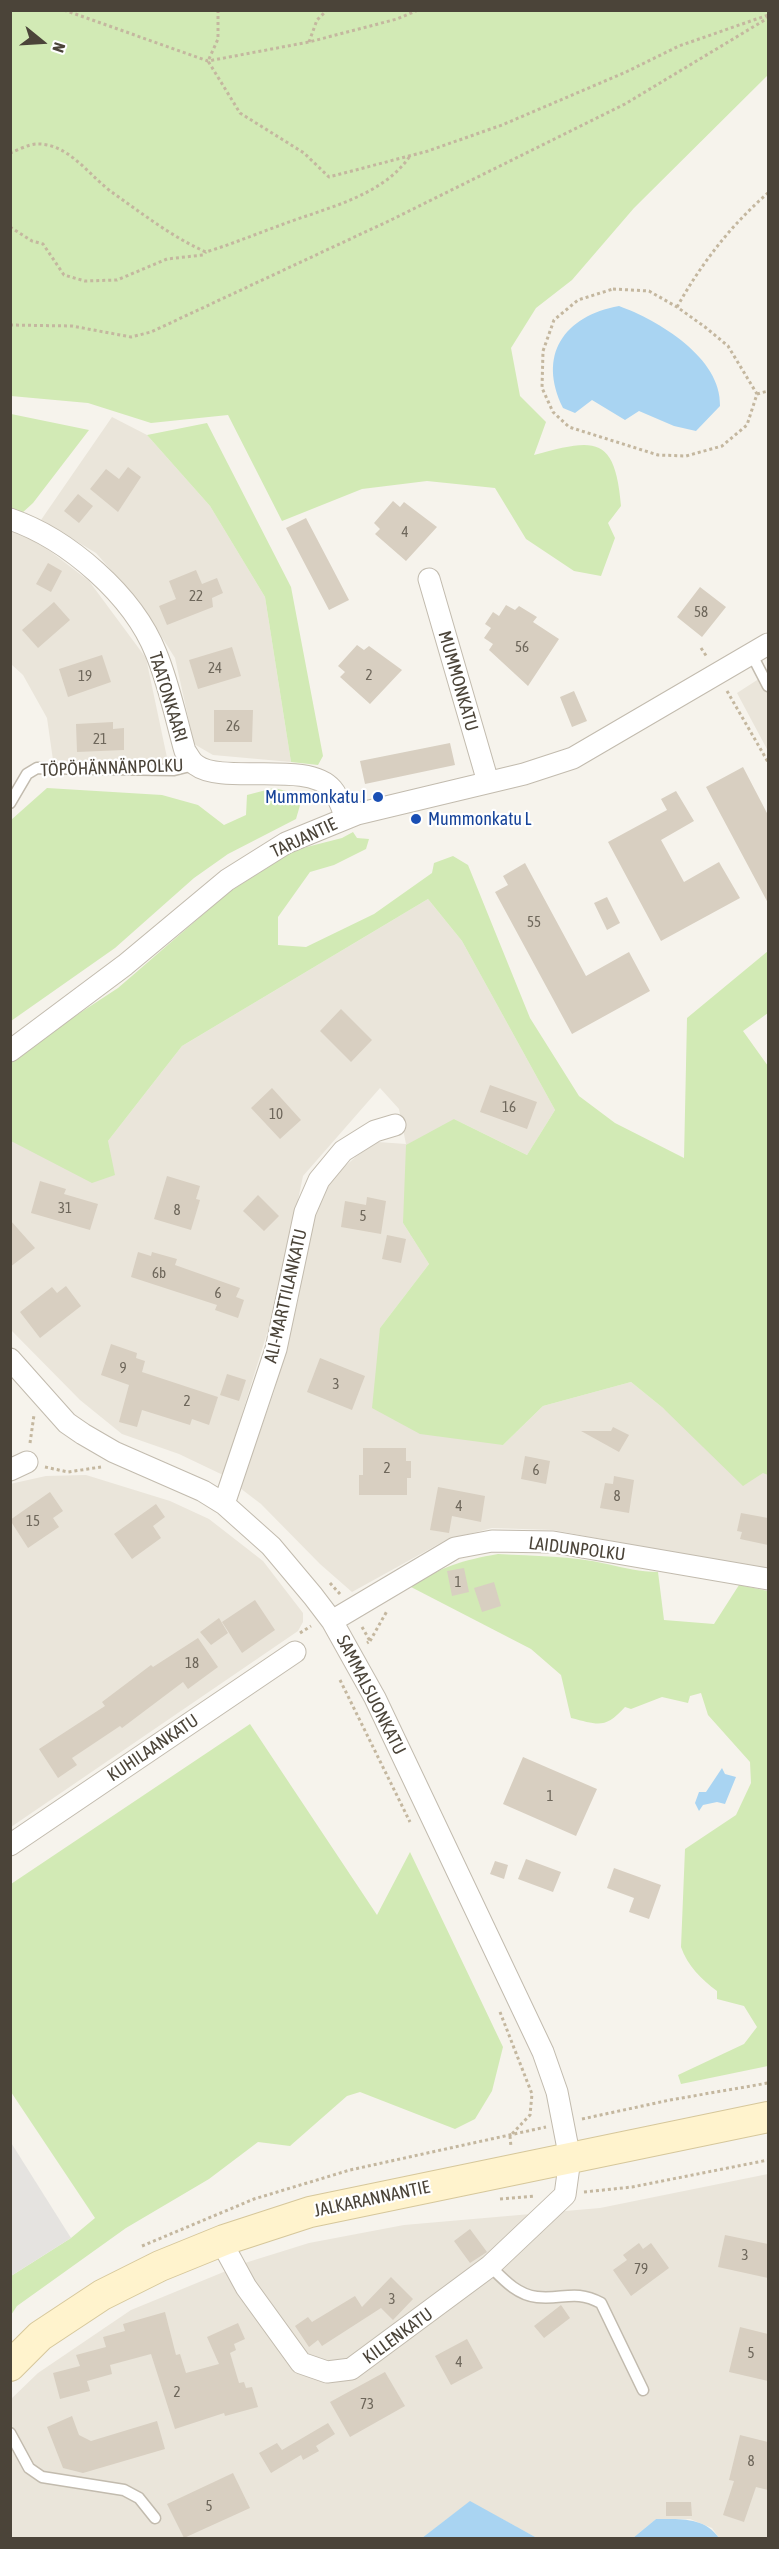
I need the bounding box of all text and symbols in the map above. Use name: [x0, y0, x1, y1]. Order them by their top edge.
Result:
north arrow: [12, 12, 72, 72]
text: N: [49, 40, 69, 55]
house number: 4: [401, 523, 409, 541]
house number: 22: [189, 587, 203, 605]
house number: 58: [694, 603, 708, 621]
street label: MUMMONKATU: [433, 628, 483, 734]
house number: 56: [515, 638, 529, 656]
street label: TAATONKAARI: [144, 649, 192, 745]
house number: 24: [208, 659, 222, 677]
house number: 2: [365, 666, 373, 684]
house number: 19: [78, 667, 92, 685]
house number: 26: [226, 717, 240, 735]
house number: 21: [93, 730, 107, 748]
street label: TÖPÖHÄNNÄNPOLKU: [40, 755, 184, 781]
place label: Mummonkatu I: [265, 786, 366, 808]
marker: Mummonkatu I: [371, 790, 385, 804]
place label: Mummonkatu L: [428, 808, 531, 830]
marker: Mummonkatu L: [409, 812, 423, 826]
street label: TARJANTIE: [268, 813, 340, 863]
house number: 55: [527, 913, 541, 931]
house number: 16: [502, 1098, 516, 1116]
house number: 10: [269, 1105, 283, 1123]
house number: 31: [58, 1199, 72, 1217]
house number: 8: [173, 1201, 181, 1219]
house number: 5: [359, 1207, 367, 1225]
street label: ALI-MARTTILANKATU: [260, 1227, 312, 1365]
house number: 6b: [152, 1264, 166, 1282]
house number: 6: [214, 1284, 222, 1302]
house number: 9: [119, 1359, 127, 1377]
house number: 3: [332, 1375, 340, 1393]
house number: 2: [183, 1392, 191, 1410]
house number: 2: [383, 1459, 391, 1477]
house number: 6: [532, 1461, 540, 1479]
house number: 8: [613, 1487, 621, 1505]
house number: 4: [455, 1497, 463, 1515]
house number: 15: [26, 1512, 40, 1530]
street label: LAIDUNPOLKU: [527, 1532, 627, 1566]
house number: 1: [454, 1573, 462, 1591]
street label: SAMMALSUONKATU: [332, 1632, 410, 1758]
house number: 18: [185, 1654, 199, 1672]
street label: KUHILAANKATU: [103, 1710, 203, 1786]
house number: 1: [546, 1787, 554, 1805]
street label: JALKARANNANTIE: [312, 2176, 432, 2222]
house number: 3: [741, 2246, 749, 2264]
house number: 79: [634, 2260, 648, 2278]
house number: 3: [388, 2290, 396, 2308]
street label: KILLENKATU: [359, 2303, 437, 2369]
house number: 5: [747, 2344, 755, 2362]
house number: 4: [455, 2353, 463, 2371]
house number: 2: [173, 2383, 181, 2401]
house number: 73: [360, 2395, 374, 2413]
house number: 8: [747, 2452, 755, 2470]
house number: 5: [205, 2497, 213, 2515]

